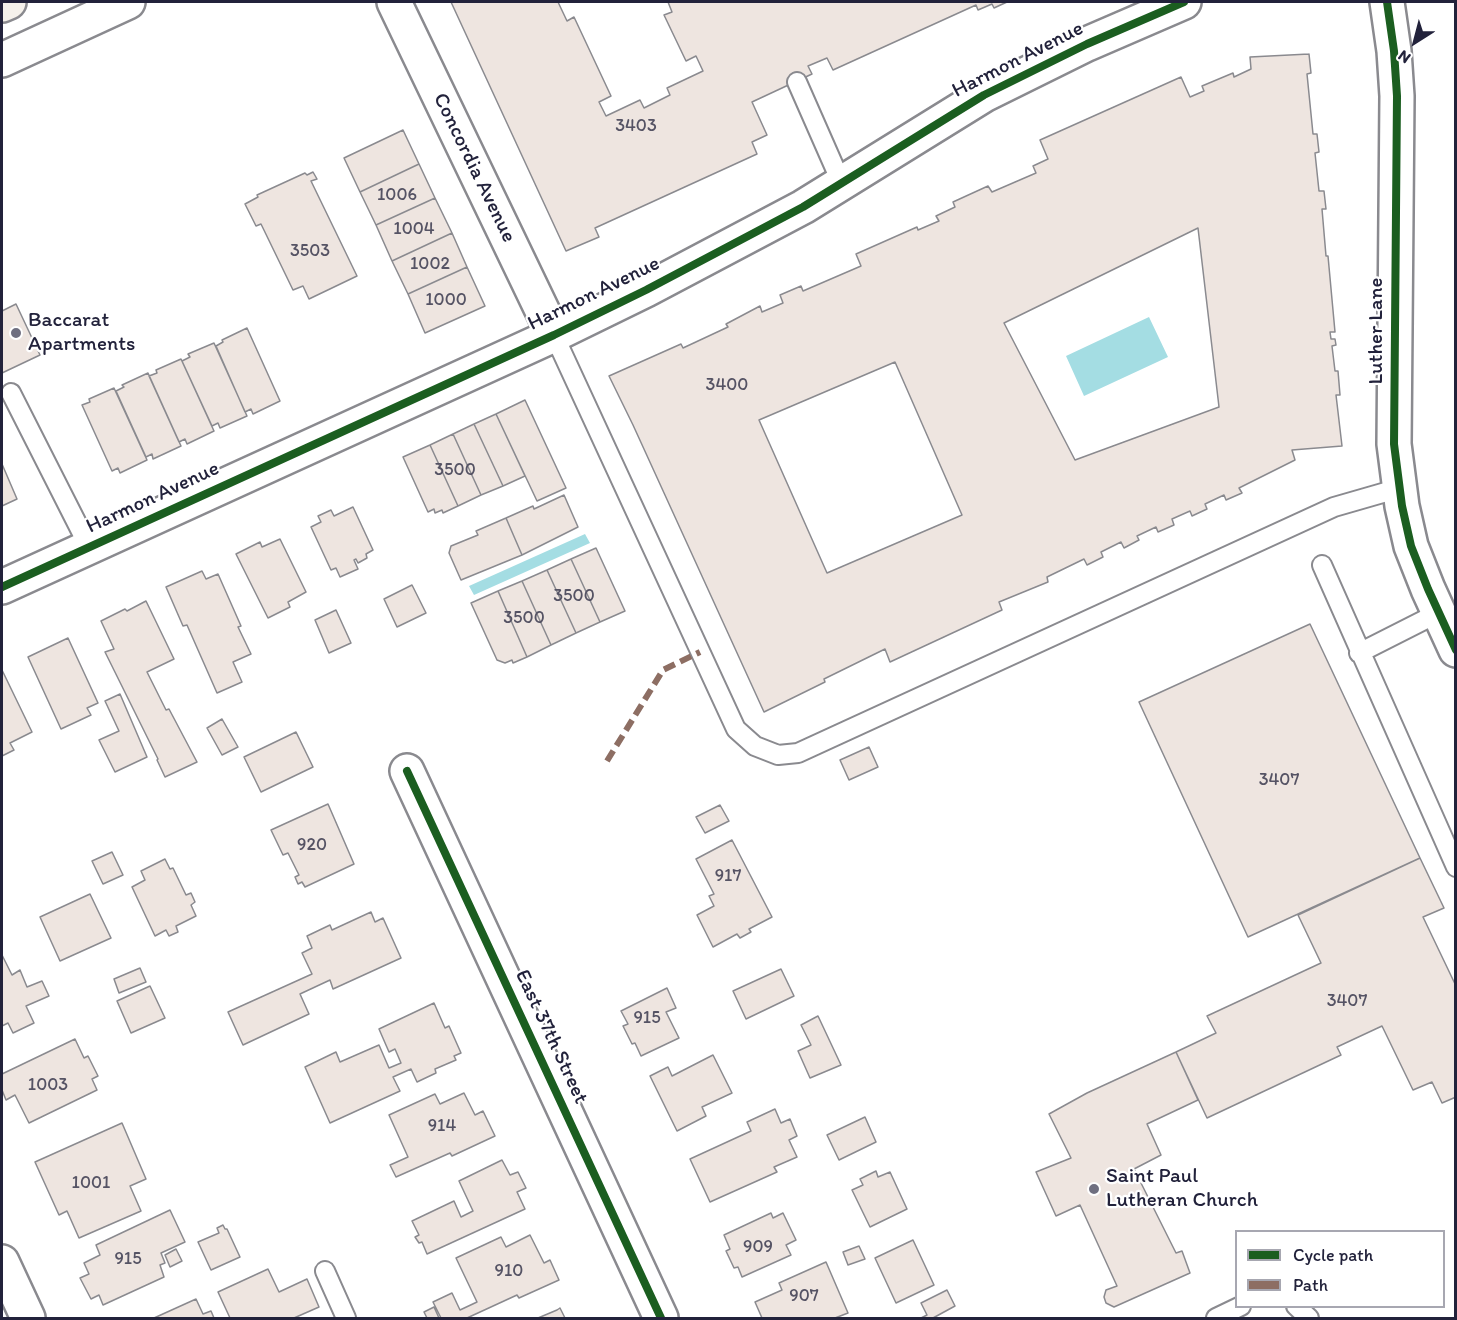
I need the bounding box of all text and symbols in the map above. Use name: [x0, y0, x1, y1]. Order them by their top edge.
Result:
north arrow: [1385, 12, 1445, 72]
street label: Harmon Avenue: [948, 16, 1088, 104]
text: N: [1394, 46, 1414, 68]
street label: Concordia Avenue: [427, 89, 521, 247]
house number: 3403: [615, 115, 657, 137]
house number: 1006: [377, 184, 417, 206]
house number: 1004: [393, 218, 435, 240]
house number: 3503: [290, 240, 330, 262]
street label: Harmon Avenue: [524, 251, 664, 337]
house number: 1002: [410, 253, 450, 275]
street label: Luther Lane: [1364, 277, 1390, 385]
house number: 1000: [425, 289, 467, 311]
place label: Baccarat Apartments: [28, 308, 135, 358]
marker: Baccarat Apartments: [9, 326, 23, 340]
house number: 3400: [706, 374, 748, 396]
street label: Harmon Avenue: [83, 456, 223, 540]
house number: 3500: [434, 459, 476, 481]
house number: 3500: [553, 585, 595, 607]
house number: 3500: [503, 607, 545, 629]
house number: 3407: [1259, 769, 1299, 791]
house number: 920: [297, 834, 327, 856]
house number: 917: [715, 865, 741, 887]
street label: East 37th Street: [509, 966, 593, 1108]
house number: 3407: [1327, 990, 1367, 1012]
house number: 915: [633, 1007, 661, 1029]
house number: 1003: [28, 1074, 68, 1096]
house number: 914: [428, 1115, 456, 1137]
place label: Saint Paul Lutheran Church: [1106, 1164, 1258, 1214]
house number: 1001: [72, 1172, 110, 1194]
marker: Saint Paul Lutheran Church: [1087, 1182, 1101, 1196]
legend: [1235, 1230, 1445, 1308]
house number: 909: [743, 1236, 773, 1258]
text: Cycle path: [1293, 1244, 1373, 1266]
house number: 915: [114, 1248, 142, 1270]
house number: 910: [495, 1260, 523, 1282]
text: Path: [1293, 1274, 1328, 1296]
house number: 907: [789, 1285, 819, 1307]

